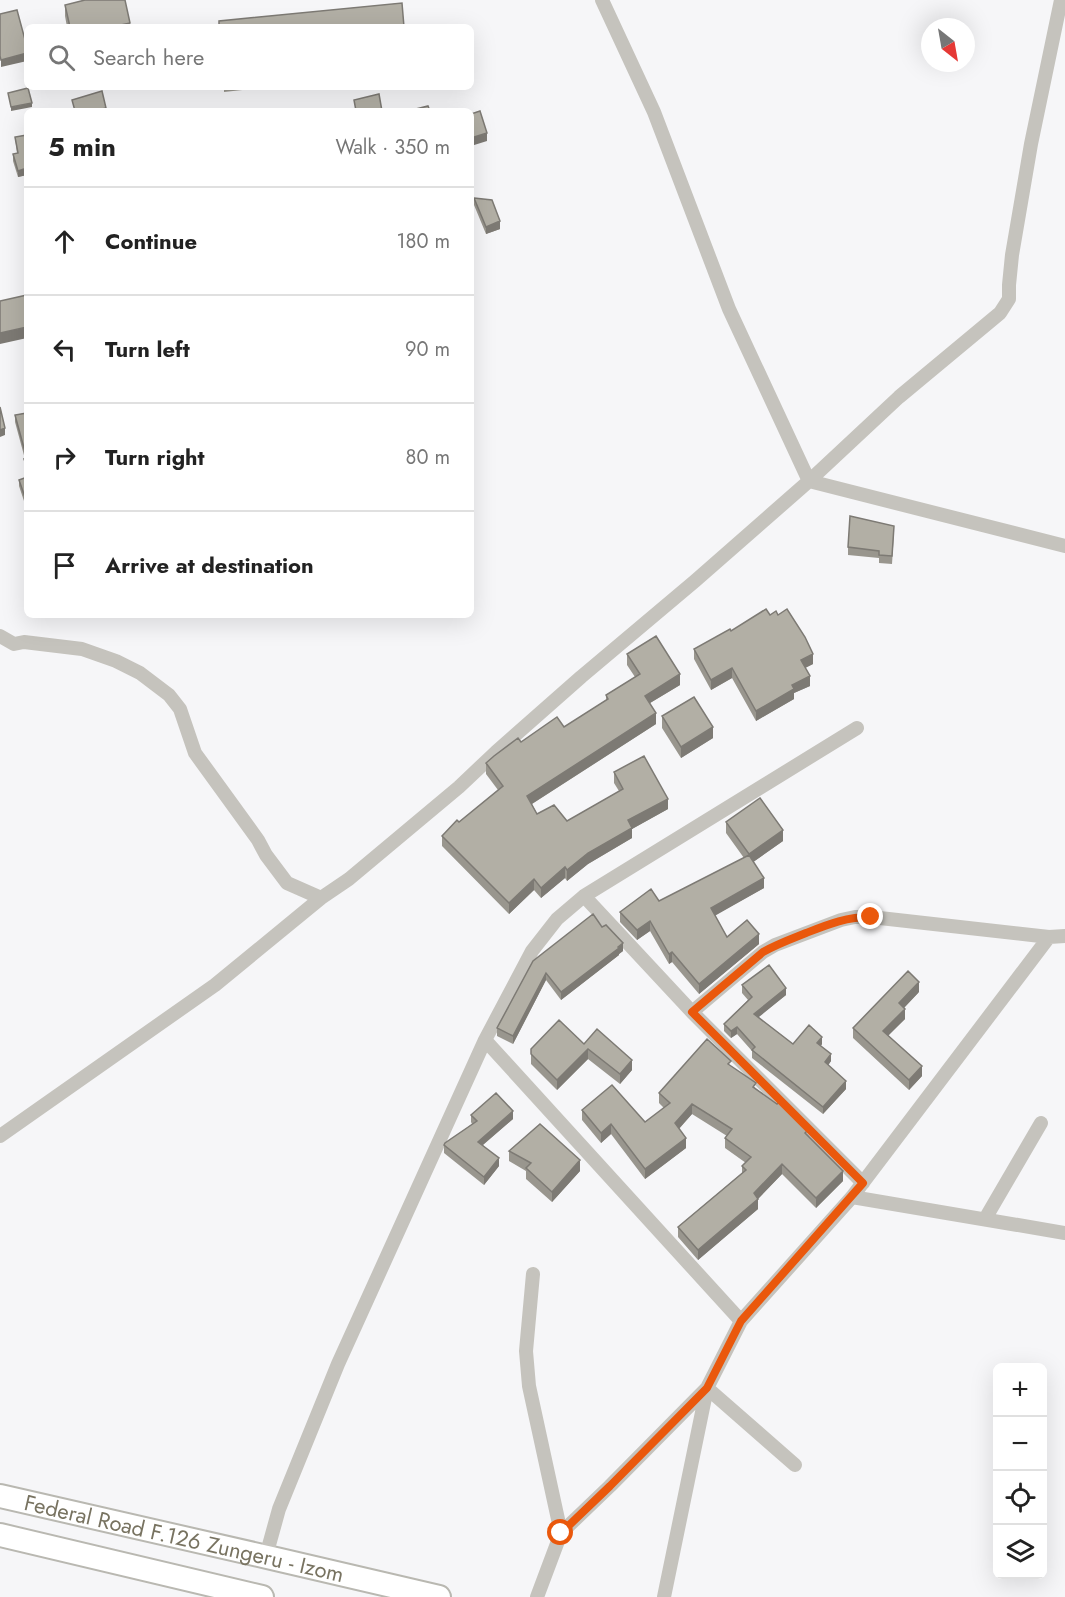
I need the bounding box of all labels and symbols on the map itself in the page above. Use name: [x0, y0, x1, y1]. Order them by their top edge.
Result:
north arrow: [921, 18, 975, 72]
route end: [857, 903, 883, 929]
street label: Federal Road F.126 Zungeru - Izom: [21, 1486, 347, 1590]
route start: [547, 1519, 573, 1545]

